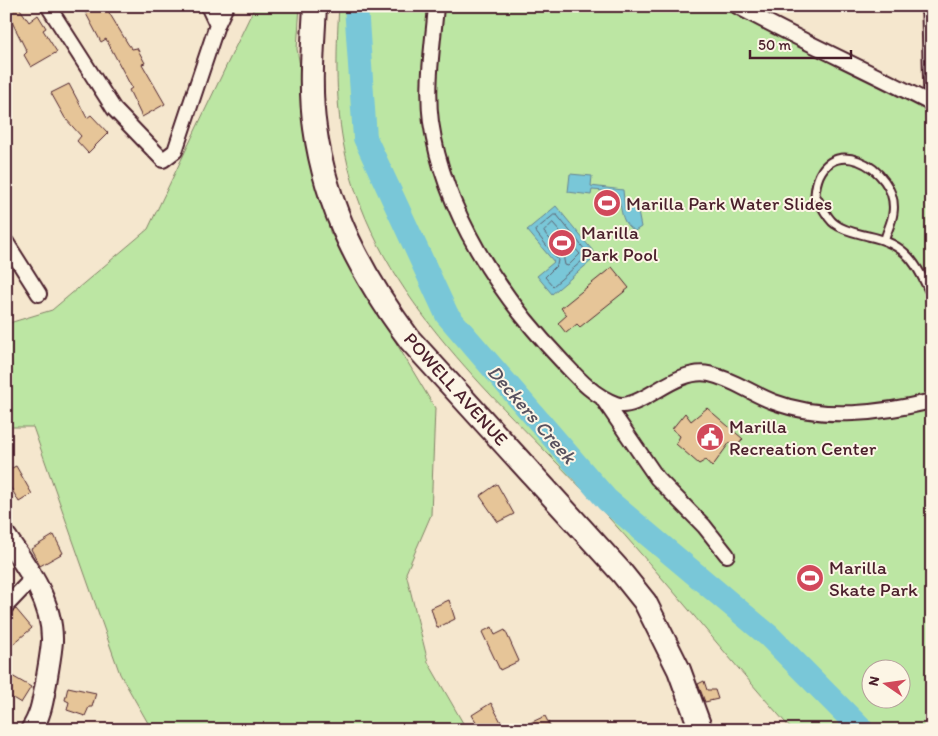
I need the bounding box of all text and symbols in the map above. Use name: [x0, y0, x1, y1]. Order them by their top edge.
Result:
scale bar: [750, 28, 852, 60]
text: 50 m: [758, 36, 791, 54]
sports icon: Marilla Park Water Slides: [592, 188, 622, 218]
place label: Marilla Park Water Slides: [626, 192, 832, 215]
place label: Marilla Park Pool: [581, 221, 659, 266]
sports icon: Marilla Park Pool: [547, 228, 577, 258]
street label: POWELL AVENUE: [399, 328, 513, 450]
water label: Deckers Creek: [483, 360, 583, 470]
place label: Marilla Recreation Center: [729, 415, 877, 460]
public building icon: Marilla Recreation Center: [695, 422, 725, 452]
place label: Marilla Skate Park: [829, 556, 918, 601]
sports icon: Marilla Skate Park: [795, 563, 825, 593]
north arrow: [860, 658, 910, 708]
text: N: [864, 675, 883, 688]

